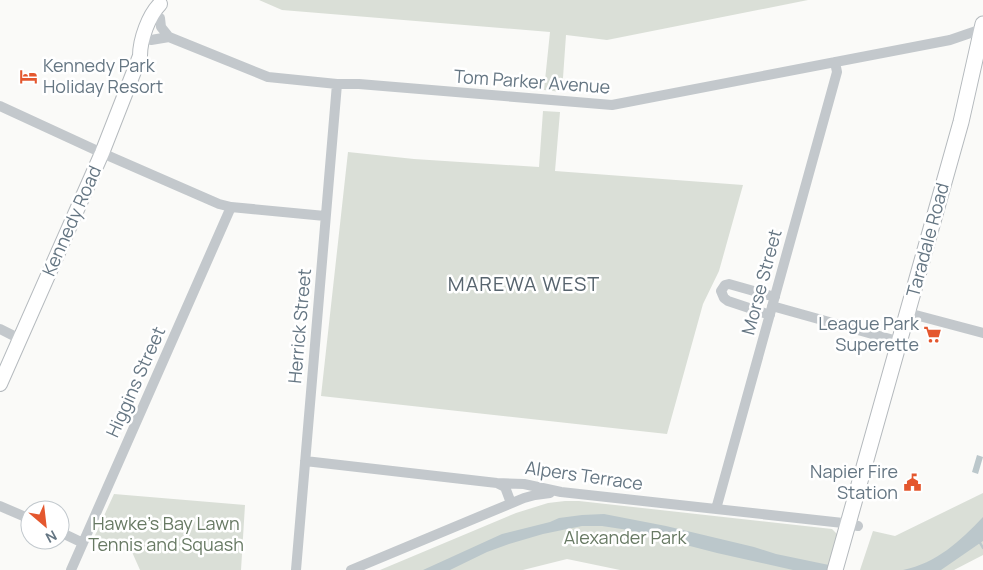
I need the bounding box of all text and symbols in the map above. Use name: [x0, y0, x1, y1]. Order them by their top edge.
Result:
place label: Kennedy Park Holiday Resort: [43, 53, 163, 98]
street label: Tom Parker Avenue: [453, 64, 611, 98]
hotel icon: Kennedy Park Holiday Resort: [19, 66, 39, 86]
street label: Kennedy Road: [36, 162, 106, 280]
street label: Taradale Road: [900, 180, 954, 299]
street label: Morse Street: [735, 226, 787, 337]
street label: Herrick Street: [282, 267, 316, 384]
district label: MAREWA WEST: [448, 270, 600, 297]
place label: League Park Superette: [818, 311, 920, 356]
street label: Higgins Street: [100, 323, 170, 441]
supermarket icon: League Park Superette: [923, 324, 943, 344]
street label: Alpers Terrace: [524, 455, 645, 495]
place label: Napier Fire Station: [810, 459, 898, 504]
public building icon: Napier Fire Station: [902, 472, 922, 492]
north arrow: [20, 500, 70, 550]
park label: Hawke's Bay Lawn Tennis and Squash: [88, 511, 244, 556]
park label: Alexander Park: [564, 525, 687, 549]
text: N: [42, 526, 60, 548]

